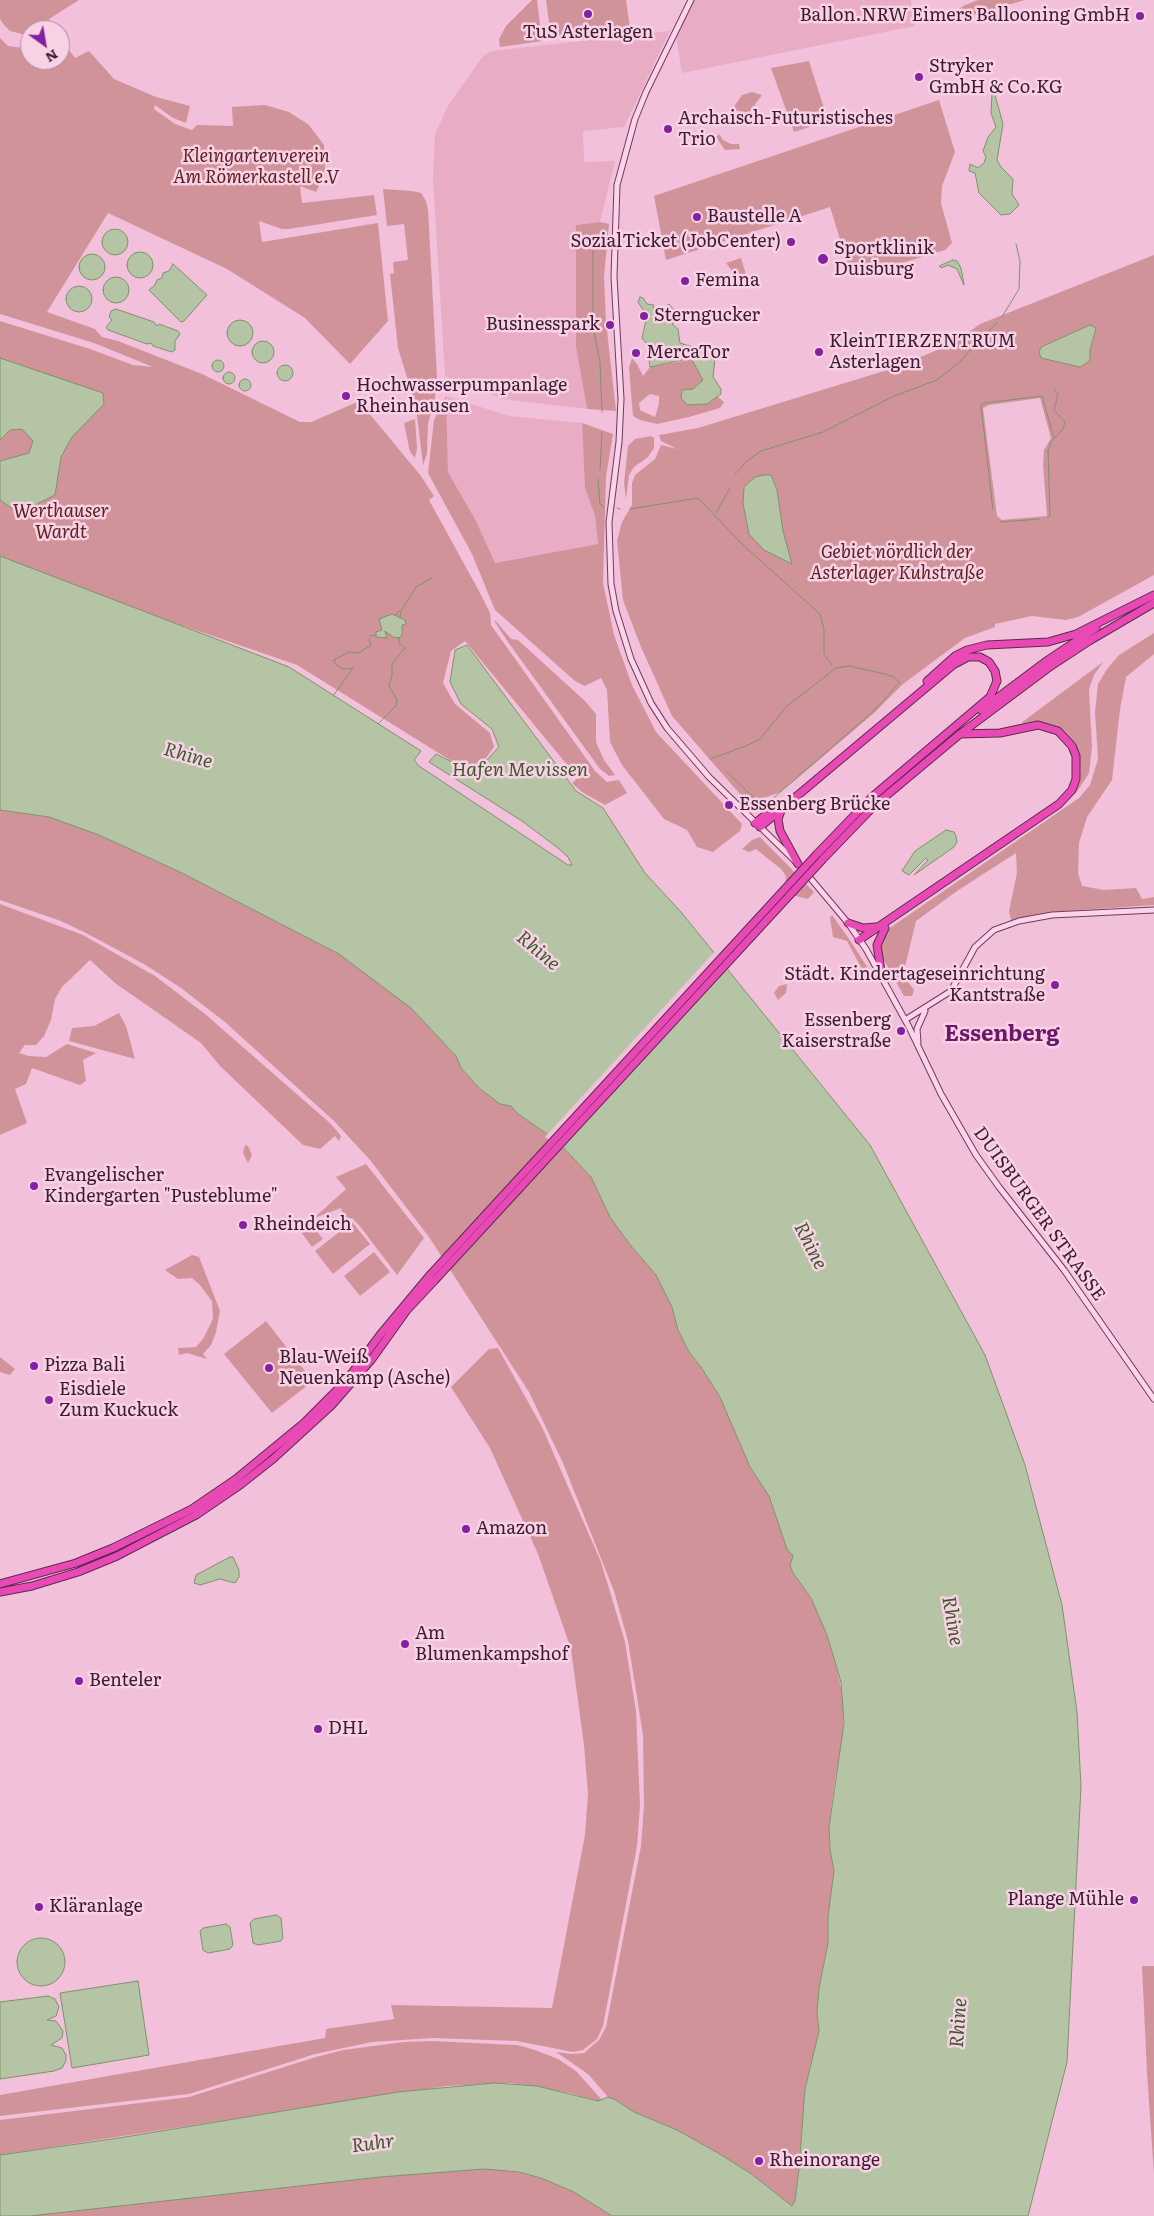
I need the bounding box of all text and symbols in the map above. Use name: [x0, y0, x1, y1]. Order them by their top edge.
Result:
place label: Ballon.NRW Eimers Ballooning GmbH: [800, 5, 1130, 27]
marker: TuS Asterlagen: [582, 8, 594, 20]
marker: Ballon.NRW Eimers Ballooning GmbH: [1134, 10, 1146, 22]
north arrow: [20, 20, 70, 70]
place label: TuS Asterlagen: [523, 22, 653, 44]
text: N: [42, 45, 63, 68]
place label: Stryker GmbH & Co.KG: [929, 56, 1063, 98]
marker: Stryker GmbH & Co.KG: [913, 71, 925, 83]
place label: Archaisch-Futuristisches Trio: [678, 108, 893, 150]
marker: Archaisch-Futuristisches Trio: [662, 123, 674, 135]
park label: Kleingartenverein Am Römerkastell e.V: [173, 146, 339, 188]
place label: Baustelle A: [707, 206, 802, 228]
marker: Baustelle A: [691, 211, 703, 223]
place label: SozialTicket (JobCenter): [570, 231, 781, 253]
marker: SozialTicket (JobCenter): [785, 236, 797, 248]
place label: Sportklinik Duisburg: [834, 238, 934, 280]
marker: Sportklinik Duisburg: [816, 252, 830, 266]
place label: Femina: [695, 270, 760, 292]
marker: Femina: [679, 275, 691, 287]
place label: Sterngucker: [654, 305, 760, 327]
marker: Sterngucker: [638, 310, 650, 322]
place label: Businesspark: [486, 314, 600, 336]
marker: Businesspark: [604, 319, 616, 331]
place label: KleinTIERZENTRUM Asterlagen: [829, 331, 1016, 374]
place label: MercaTor: [646, 342, 729, 364]
marker: KleinTIERZENTRUM Asterlagen: [813, 346, 825, 358]
marker: MercaTor: [630, 347, 642, 359]
place label: Hochwasserpumpanlage Rheinhausen: [356, 375, 567, 418]
marker: Hochwasserpumpanlage Rheinhausen: [340, 390, 352, 402]
park label: Werthauser Wardt: [13, 501, 109, 544]
park label: Gebiet nördlich der Asterlager Kuhstraße: [810, 542, 984, 584]
water label: Rhine: [161, 738, 215, 774]
water label: Hafen Mevissen: [452, 759, 588, 781]
place label: Essenberg Brücke: [739, 794, 890, 816]
marker: Essenberg Brücke: [723, 799, 735, 811]
water label: Rhine: [512, 926, 564, 976]
place label: Städt. Kindertageseinrichtung Kantstraße: [784, 964, 1045, 1006]
marker: Städt. Kindertageseinrichtung Kantstraße: [1049, 979, 1061, 991]
place label: Essenberg Kaiserstraße: [782, 1010, 891, 1052]
district label: Essenberg: [944, 1022, 1060, 1048]
marker: Essenberg Kaiserstraße: [895, 1025, 907, 1037]
street label: DUISBURGER STRASSE: [969, 1123, 1109, 1305]
place label: Evangelischer Kindergarten "Pusteblume": [44, 1165, 278, 1208]
marker: Evangelischer Kindergarten "Pusteblume": [28, 1180, 40, 1192]
place label: Rheindeich: [253, 1214, 352, 1236]
marker: Rheindeich: [237, 1219, 249, 1231]
water label: Rhine: [789, 1219, 831, 1273]
place label: Blau-Weiß Neuenkamp (Asche): [279, 1347, 451, 1390]
place label: Pizza Bali: [44, 1355, 125, 1377]
marker: Pizza Bali: [28, 1360, 40, 1372]
marker: Blau-Weiß Neuenkamp (Asche): [263, 1362, 275, 1374]
place label: Eisdiele Zum Kuckuck: [59, 1379, 178, 1422]
marker: Eisdiele Zum Kuckuck: [43, 1394, 55, 1406]
place label: Amazon: [476, 1518, 547, 1540]
marker: Amazon: [460, 1523, 472, 1535]
water label: Rhine: [936, 1594, 968, 1648]
place label: Am Blumenkampshof: [415, 1623, 569, 1666]
marker: Am Blumenkampshof: [399, 1638, 411, 1650]
place label: Benteler: [89, 1670, 161, 1692]
marker: Benteler: [73, 1675, 85, 1687]
place label: DHL: [328, 1718, 368, 1740]
marker: DHL: [312, 1723, 324, 1735]
place label: Plange Mühle: [1007, 1889, 1124, 1911]
marker: Plange Mühle: [1128, 1894, 1140, 1906]
place label: Kläranlage: [49, 1896, 143, 1918]
marker: Kläranlage: [33, 1901, 45, 1913]
water label: Rhine: [946, 1997, 972, 2049]
water label: Ruhr: [350, 2130, 396, 2158]
place label: Rheinorange: [769, 2150, 880, 2172]
marker: Rheinorange: [753, 2155, 765, 2167]

